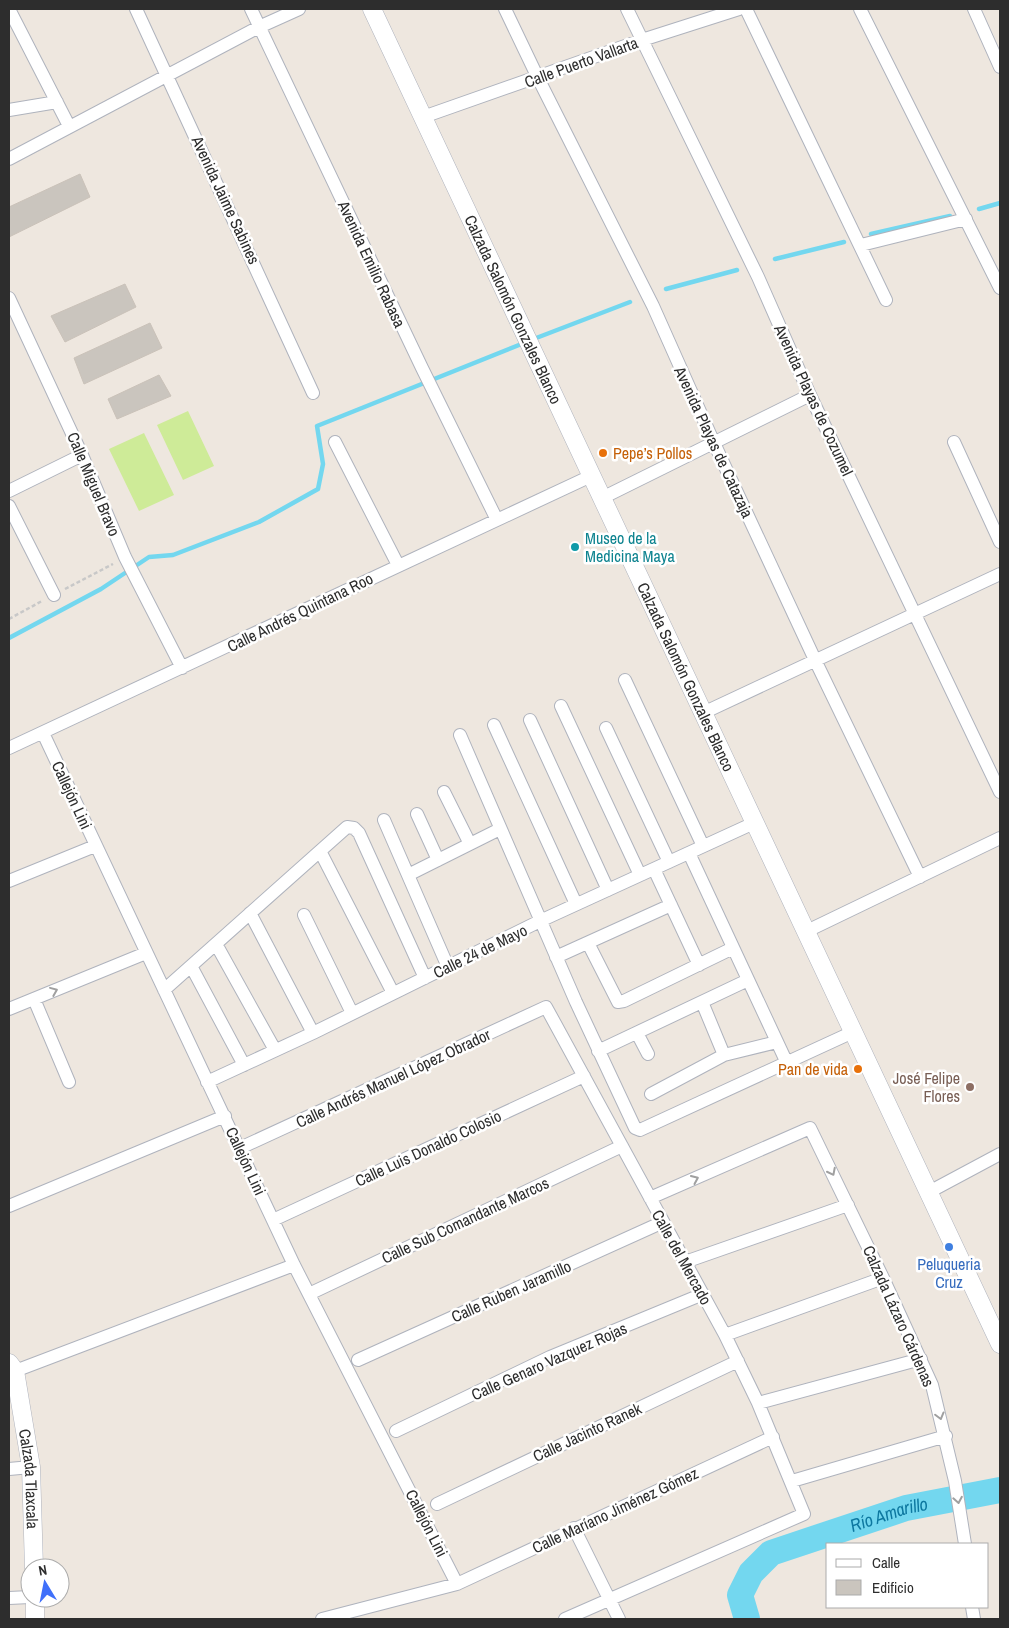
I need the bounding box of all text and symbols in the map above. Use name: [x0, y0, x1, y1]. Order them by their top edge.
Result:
street label: Calle Puerto Vallarta: [521, 31, 641, 93]
street label: Avenida Jaime Sabines: [186, 131, 265, 268]
street label: Avenida Emilio Rabasa: [333, 196, 411, 332]
street label: Calzada Salomón Gonzales Blanco: [459, 211, 567, 408]
street label: Avenida Playas de Cozumel: [769, 320, 859, 479]
street label: Avenida Playas de Catazaja: [669, 362, 759, 522]
street label: Calle Miguel Bravo: [62, 429, 126, 539]
place label: Pepe’s Pollos: [613, 442, 692, 464]
marker: Pepe’s Pollos: [597, 447, 609, 459]
place label: Museo de la Medicina Maya: [585, 527, 675, 567]
marker: Museo de la Medicina Maya: [569, 541, 581, 553]
street label: Calle Andrés Quintana Roo: [223, 567, 377, 657]
street label: Calzada Salomón Gonzales Blanco: [632, 579, 740, 775]
street label: Callejón Lini: [47, 757, 97, 833]
street label: Calle 24 de Mayo: [429, 919, 531, 983]
one-way arrow: [49, 987, 58, 997]
street label: Calle Andrés Manuel López Obrador: [292, 1023, 494, 1133]
place label: Pan de vida: [778, 1058, 849, 1080]
marker: Pan de vida: [852, 1063, 864, 1075]
place label: José Felipe Flores: [893, 1067, 960, 1107]
marker: José Felipe Flores: [964, 1081, 976, 1093]
street label: Calle Luis Donaldo Colosio: [351, 1104, 505, 1192]
street label: Callejón Lini: [221, 1123, 271, 1199]
one-way arrow: [826, 1166, 836, 1175]
street label: Calle Sub Comandante Marcos: [378, 1172, 552, 1268]
one-way arrow: [690, 1174, 699, 1185]
street label: Calle del Mercado: [647, 1205, 717, 1309]
marker: Peluqueria Cruz: [943, 1241, 955, 1253]
street label: Calzada Lázaro Cárdenas: [858, 1242, 940, 1390]
place label: Peluqueria Cruz: [917, 1253, 981, 1293]
street label: Calle Ruben Jaramillo: [448, 1255, 574, 1327]
street label: Calle Genaro Vazquez Rojas: [468, 1317, 630, 1405]
street label: Calle Jacinto Ranek: [529, 1397, 645, 1467]
one-way arrow: [934, 1411, 945, 1420]
street label: Calzada Tlaxcala: [14, 1427, 44, 1530]
street label: Calle Maríano Jiménez Gómez: [528, 1462, 702, 1558]
street label: Callejón Lini: [401, 1486, 453, 1560]
water label: Río Amarillo: [847, 1491, 930, 1538]
one-way arrow: [953, 1495, 963, 1504]
legend: [826, 1543, 989, 1608]
text: Calle: [872, 1552, 900, 1573]
north arrow: [20, 1558, 70, 1608]
text: N: [37, 1561, 48, 1580]
text: Edificio: [872, 1577, 914, 1598]

